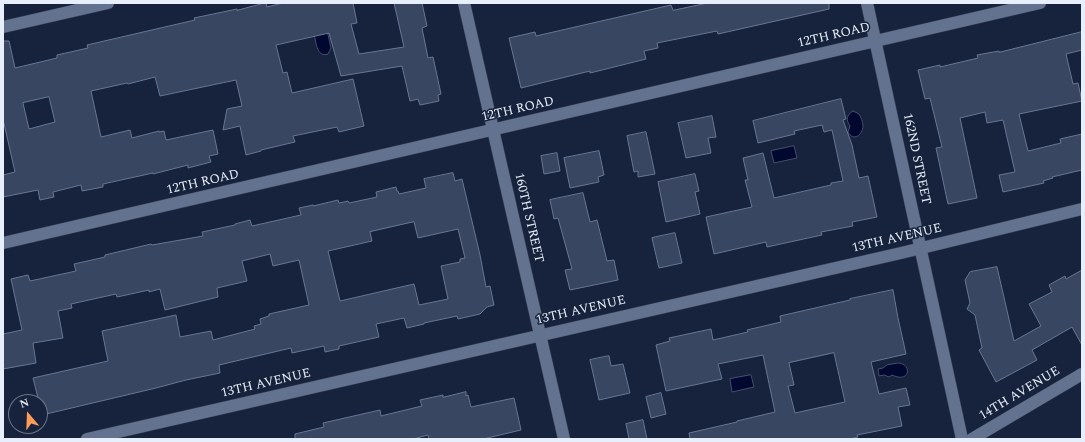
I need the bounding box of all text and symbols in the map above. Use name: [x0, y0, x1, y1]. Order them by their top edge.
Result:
street label: 12TH ROAD: [796, 20, 872, 52]
street label: 12TH ROAD: [480, 94, 556, 126]
street label: 162ND STREET: [899, 112, 933, 206]
street label: 12TH ROAD: [165, 167, 241, 199]
street label: 160TH STREET: [510, 171, 546, 265]
street label: 13TH AVENUE: [851, 221, 943, 257]
street label: 13TH AVENUE: [535, 293, 627, 329]
street label: 14TH AVENUE: [977, 364, 1063, 424]
street label: 13TH AVENUE: [220, 366, 312, 402]
north arrow: [8, 394, 48, 434]
text: N: [17, 394, 31, 413]

